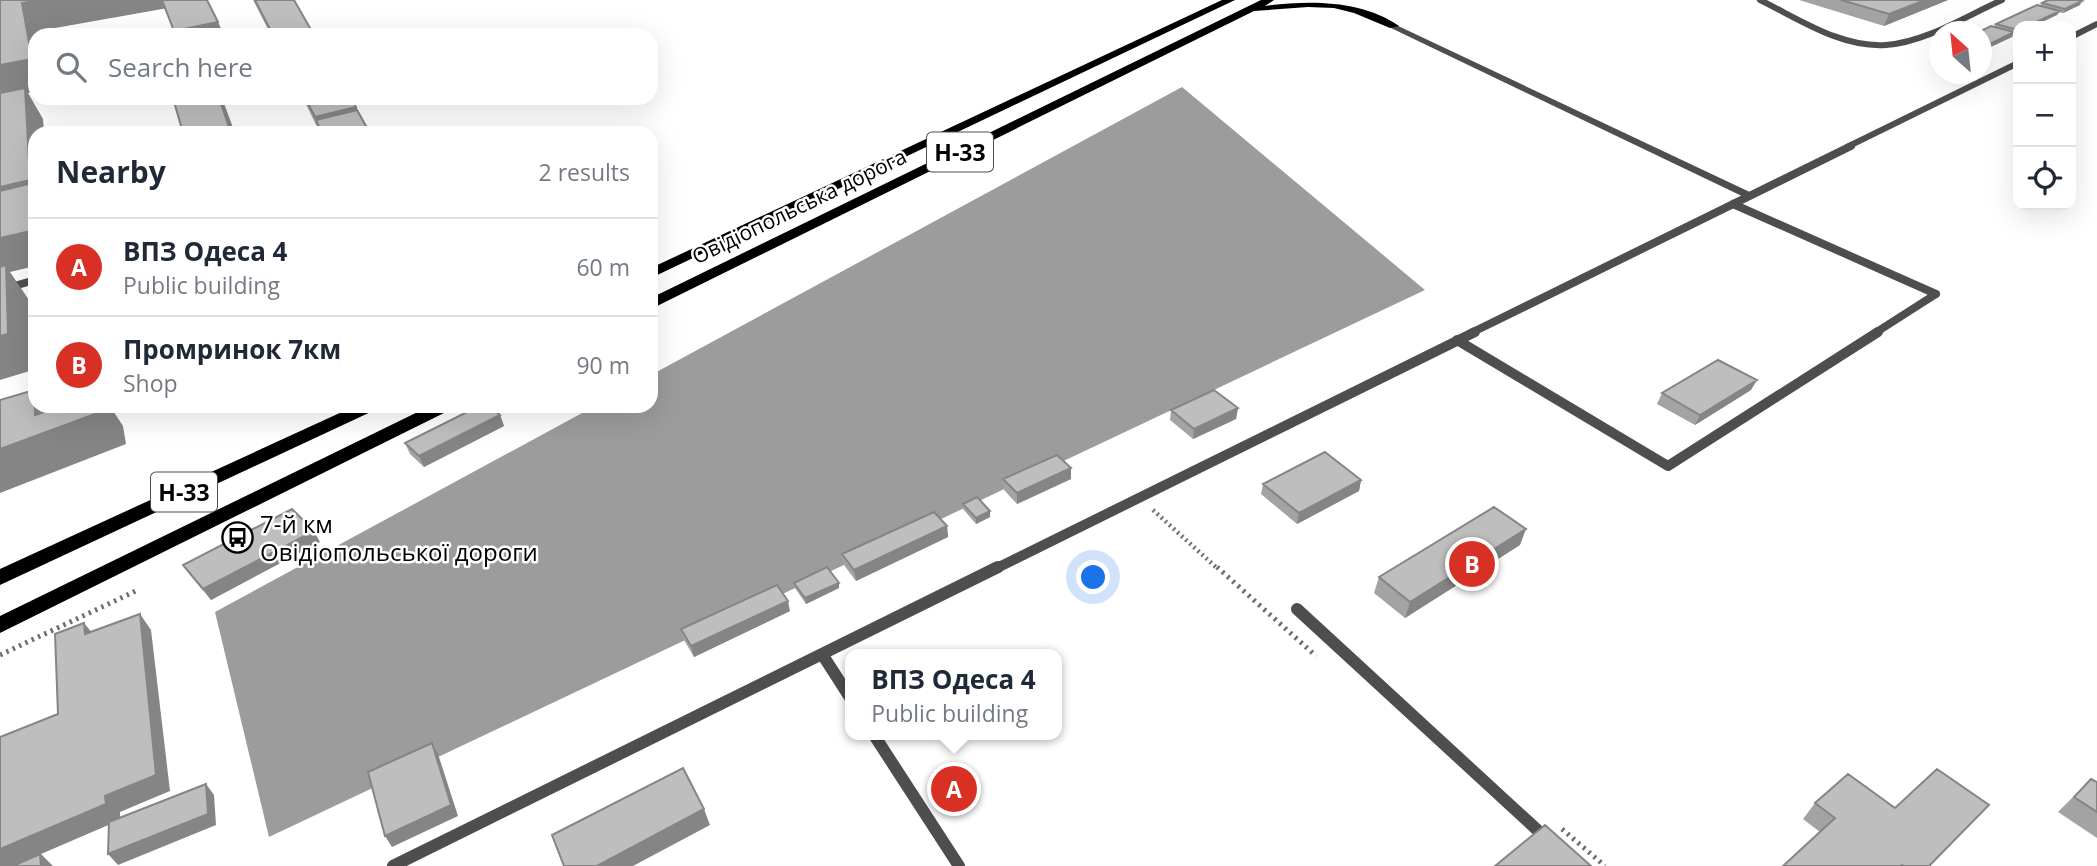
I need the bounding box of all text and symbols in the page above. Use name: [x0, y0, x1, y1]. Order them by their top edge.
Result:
north arrow: [1929, 21, 1992, 84]
map controls: [2013, 21, 2076, 210]
button: +: [2013, 21, 2076, 84]
search box: [28, 28, 658, 105]
icon: search: [52, 48, 90, 86]
text: Search here: [108, 49, 253, 85]
button: −: [2013, 84, 2076, 147]
road number: Н-33: [927, 132, 993, 172]
street label: Овідіопольська дорога: [687, 142, 911, 270]
button: locate: [2013, 147, 2076, 210]
text: Nearby: [56, 151, 166, 192]
text: 2 results: [539, 156, 630, 188]
text: ВПЗ Одеса 4: [123, 233, 287, 269]
text: A: [71, 251, 87, 283]
text: 60 m: [576, 251, 630, 283]
text: Public building: [123, 269, 280, 301]
text: Промринок 7км: [123, 331, 341, 367]
text: B: [71, 349, 87, 381]
text: 90 m: [576, 349, 630, 381]
text: Shop: [123, 367, 178, 399]
road number: Н-33: [151, 472, 217, 512]
place label: 7-й км Овідіопольської дороги: [260, 507, 538, 568]
bus stop icon: 7-й км Овідіопольської дороги: [220, 520, 254, 554]
pin: B: [1449, 538, 1495, 590]
your location: [1076, 560, 1110, 594]
popup: [845, 649, 1062, 740]
text: ВПЗ Одеса 4: [871, 661, 1036, 697]
text: Public building: [871, 697, 1028, 729]
pin: A: [931, 763, 977, 815]

